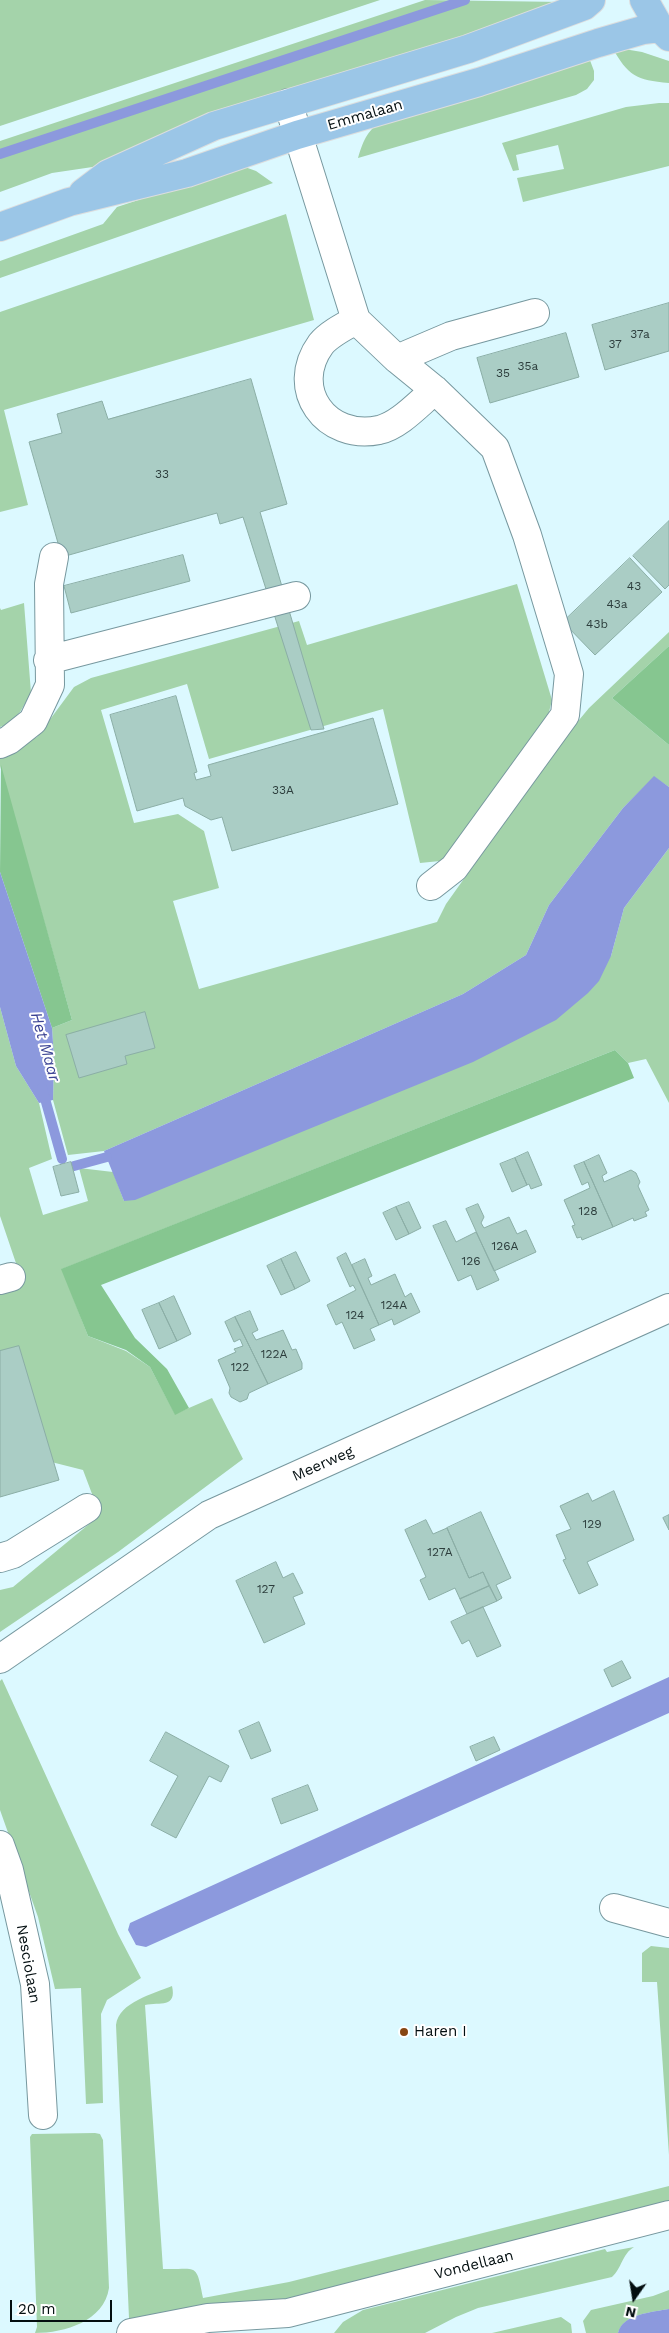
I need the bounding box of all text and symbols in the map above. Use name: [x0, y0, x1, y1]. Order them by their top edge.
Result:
street label: Emmalaan: [325, 96, 405, 134]
house number: 37a: [630, 327, 650, 341]
house number: 37: [608, 337, 622, 351]
house number: 35a: [518, 359, 538, 373]
house number: 35: [496, 366, 510, 380]
house number: 33: [155, 467, 169, 481]
house number: 43: [627, 579, 641, 593]
house number: 43a: [606, 597, 628, 611]
house number: 43b: [586, 617, 608, 631]
house number: 33A: [272, 783, 294, 797]
water label: Het Maar: [26, 1010, 64, 1084]
house number: 128: [578, 1204, 598, 1218]
house number: 126A: [492, 1239, 518, 1253]
house number: 126: [462, 1254, 480, 1268]
house number: 124A: [381, 1298, 407, 1312]
house number: 124: [346, 1308, 364, 1322]
house number: 122A: [261, 1347, 287, 1361]
house number: 122: [231, 1360, 249, 1374]
street label: Meerweg: [290, 1443, 356, 1485]
house number: 129: [582, 1517, 602, 1531]
house number: 127A: [427, 1545, 453, 1559]
house number: 127: [257, 1582, 275, 1596]
street label: Nesciolaan: [12, 1923, 44, 2005]
place label: Haren I: [414, 2023, 467, 2041]
marker: Haren I: [398, 2026, 410, 2038]
street label: Vondellaan: [433, 2246, 515, 2284]
north arrow: [609, 2273, 659, 2323]
scale bar: [12, 2290, 115, 2322]
text: 20 m: [18, 2300, 56, 2318]
text: N: [624, 2304, 637, 2322]

